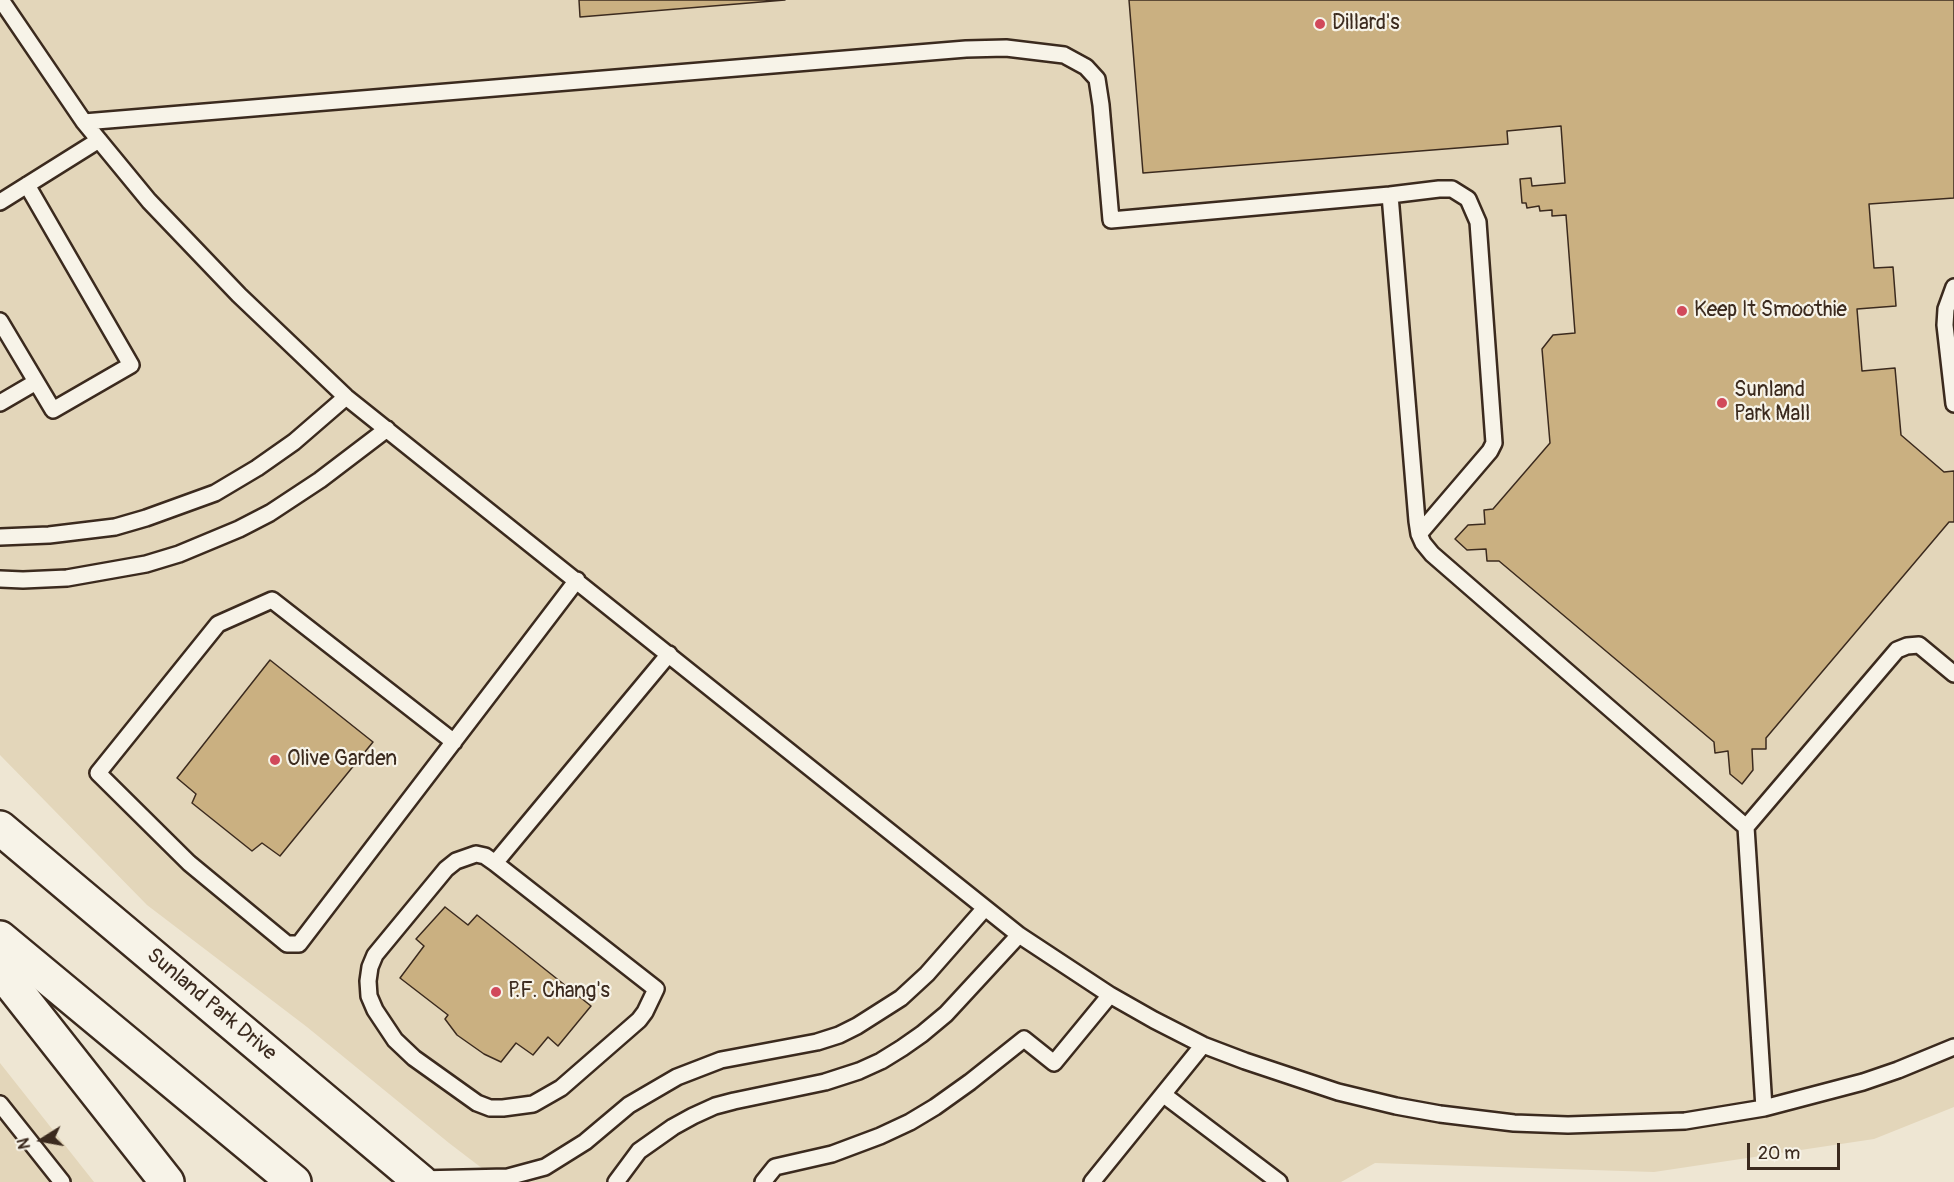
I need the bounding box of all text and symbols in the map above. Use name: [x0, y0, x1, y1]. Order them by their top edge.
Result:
place label: Dillard's: [1332, 11, 1400, 37]
marker: Dillard's: [1313, 17, 1327, 31]
place label: Keep It Smoothie: [1694, 298, 1847, 324]
marker: Keep It Smoothie: [1675, 304, 1689, 318]
place label: Sunland Park Mall: [1734, 378, 1810, 428]
marker: Sunland Park Mall: [1715, 396, 1729, 410]
place label: Olive Garden: [287, 747, 397, 773]
marker: Olive Garden: [268, 753, 282, 767]
street label: Sunland Park Drive: [141, 943, 281, 1067]
place label: P.F. Chang's: [508, 979, 610, 1005]
marker: P.F. Chang's: [489, 985, 503, 999]
north arrow: [12, 1110, 72, 1170]
scale bar: [1750, 1131, 1843, 1169]
text: N: [13, 1136, 35, 1151]
text: 20 m: [1758, 1142, 1800, 1165]

